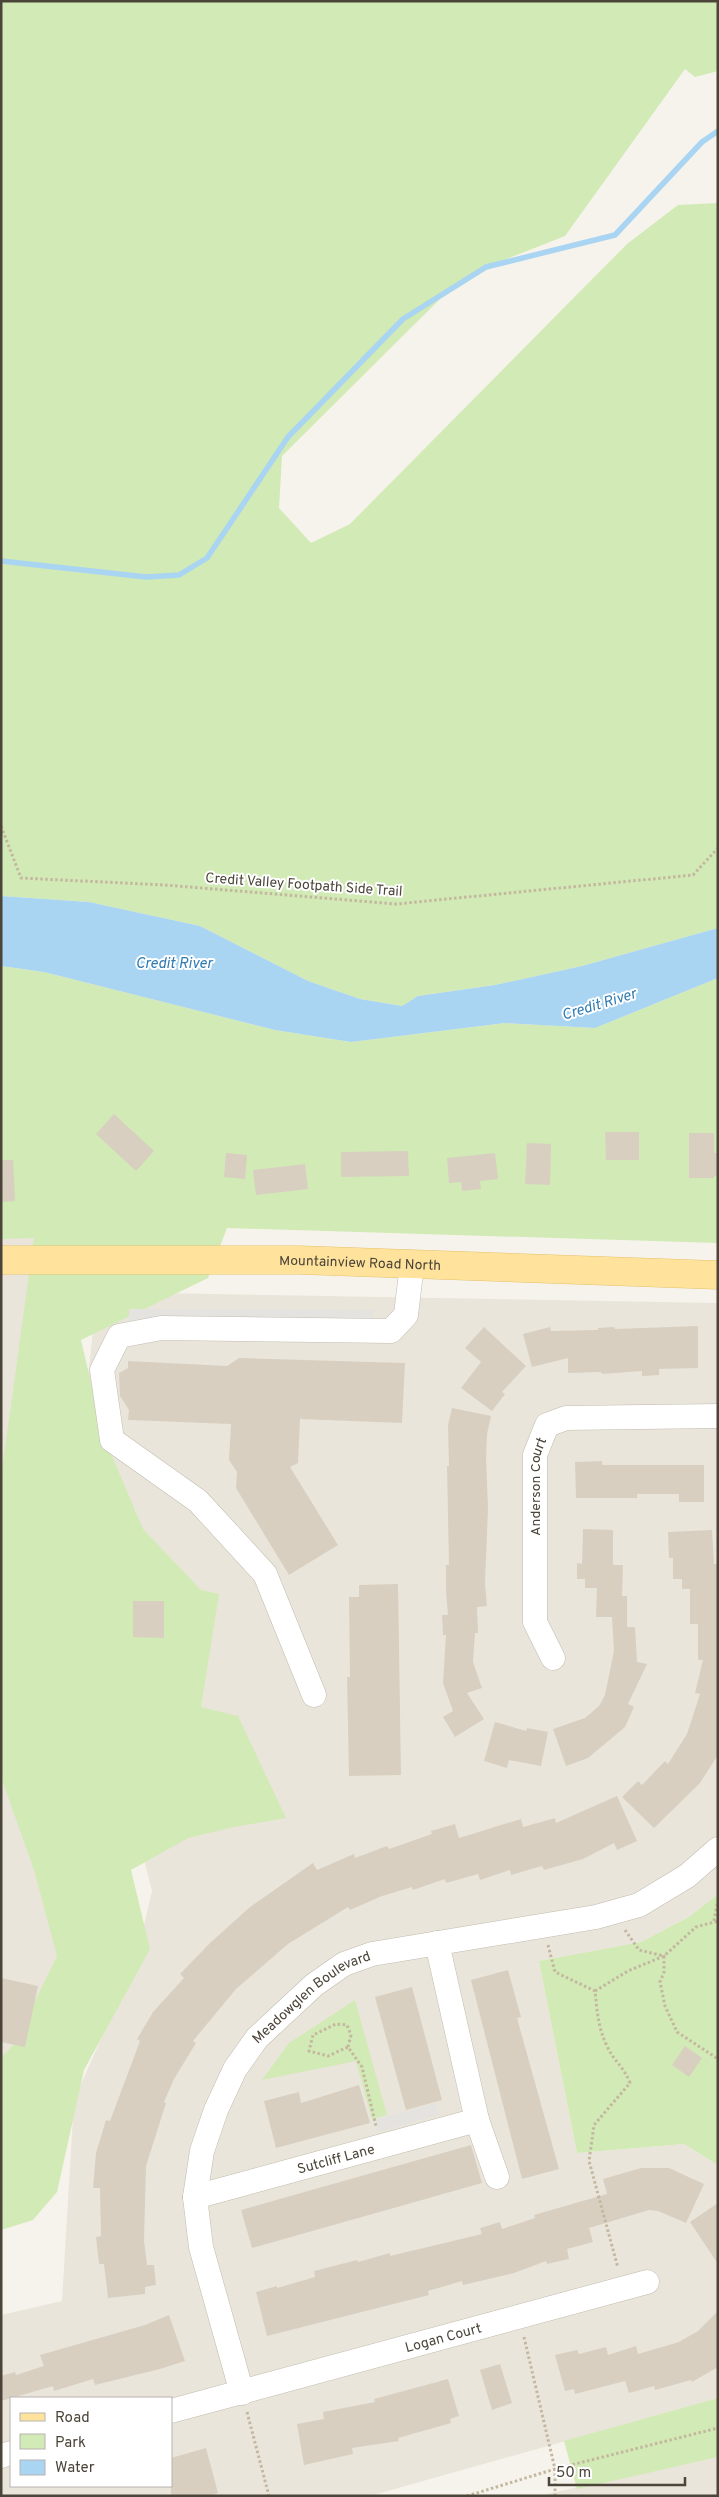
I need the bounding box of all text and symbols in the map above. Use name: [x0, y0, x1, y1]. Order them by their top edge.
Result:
street label: Credit Valley Footpath Side Trail: [205, 870, 403, 901]
water label: Credit River: [135, 955, 214, 974]
water label: Credit River: [560, 985, 640, 1026]
street label: Mountainview Road North: [279, 1253, 441, 1275]
street label: Anderson Court: [528, 1435, 551, 1536]
street label: Meadowglen Boulevard: [249, 1948, 373, 2048]
street label: Sutcliff Lane: [296, 2141, 377, 2179]
street label: Logan Court: [403, 2320, 484, 2357]
legend: [10, 2397, 172, 2487]
text: Road: [55, 2409, 90, 2428]
text: Park: [55, 2434, 86, 2453]
scale bar: [549, 2454, 685, 2486]
text: Water: [55, 2459, 95, 2478]
text: 50 m: [556, 2464, 591, 2483]

